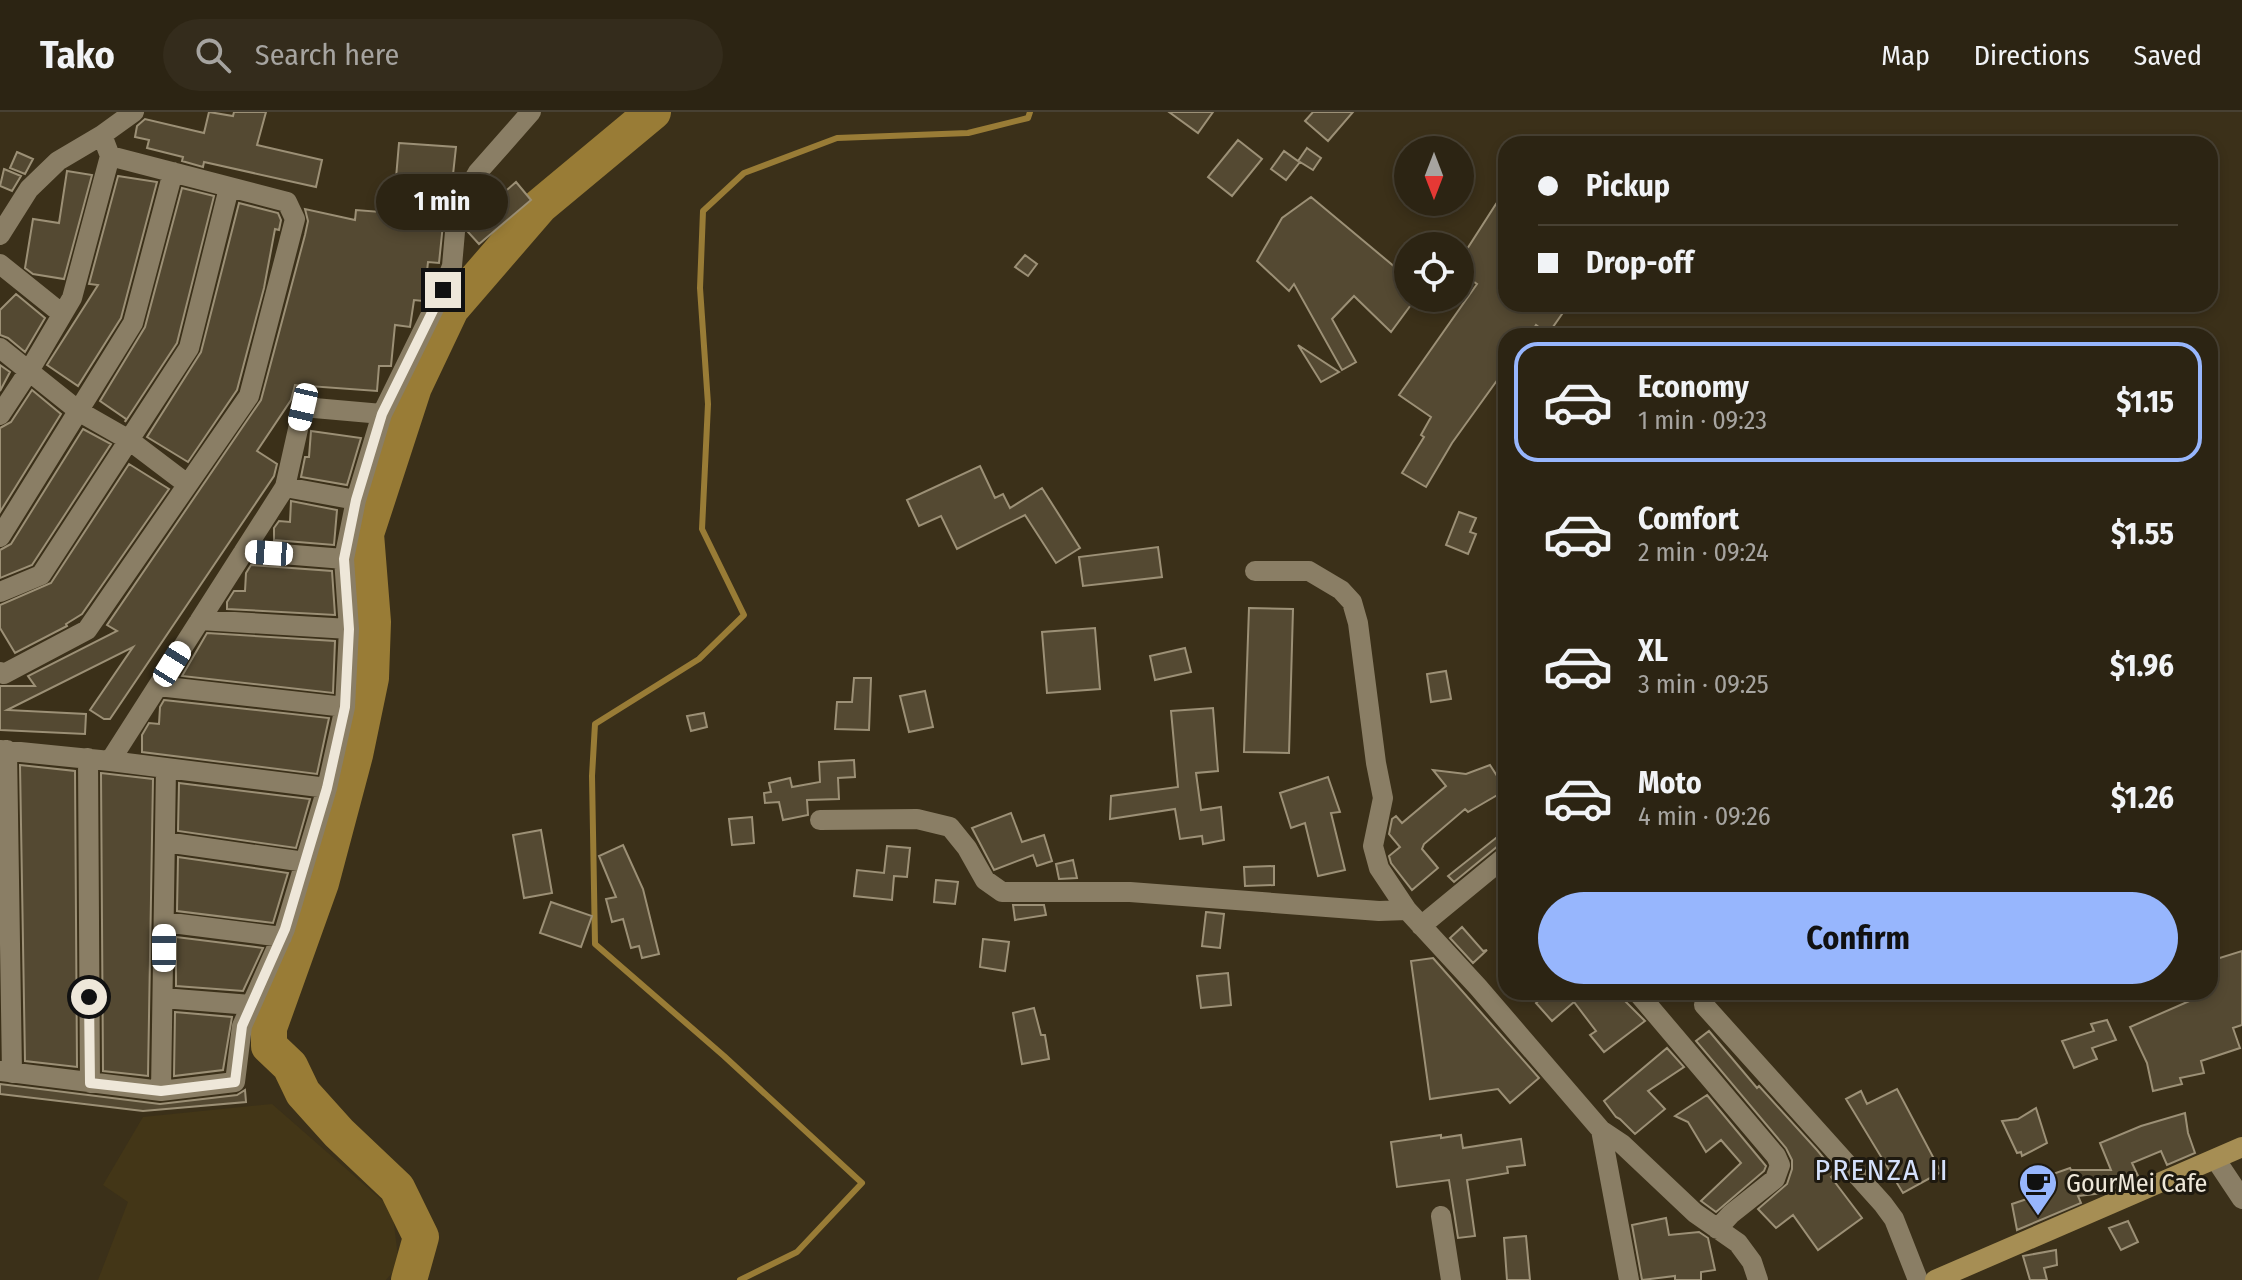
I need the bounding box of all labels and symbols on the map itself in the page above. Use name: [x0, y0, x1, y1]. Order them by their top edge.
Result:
north arrow: [1394, 136, 1474, 216]
callout: 1 min: [377, 174, 509, 230]
route end: [425, 272, 461, 308]
car: [286, 381, 320, 433]
car: [244, 539, 294, 567]
car: [149, 637, 195, 691]
car: [152, 924, 176, 972]
route start: [71, 979, 107, 1015]
district label: PRENZA II: [1814, 1152, 1950, 1188]
cafe icon: GourMei Cafe: [2017, 1162, 2059, 1217]
place label: GourMei Cafe: [2066, 1168, 2207, 1199]

